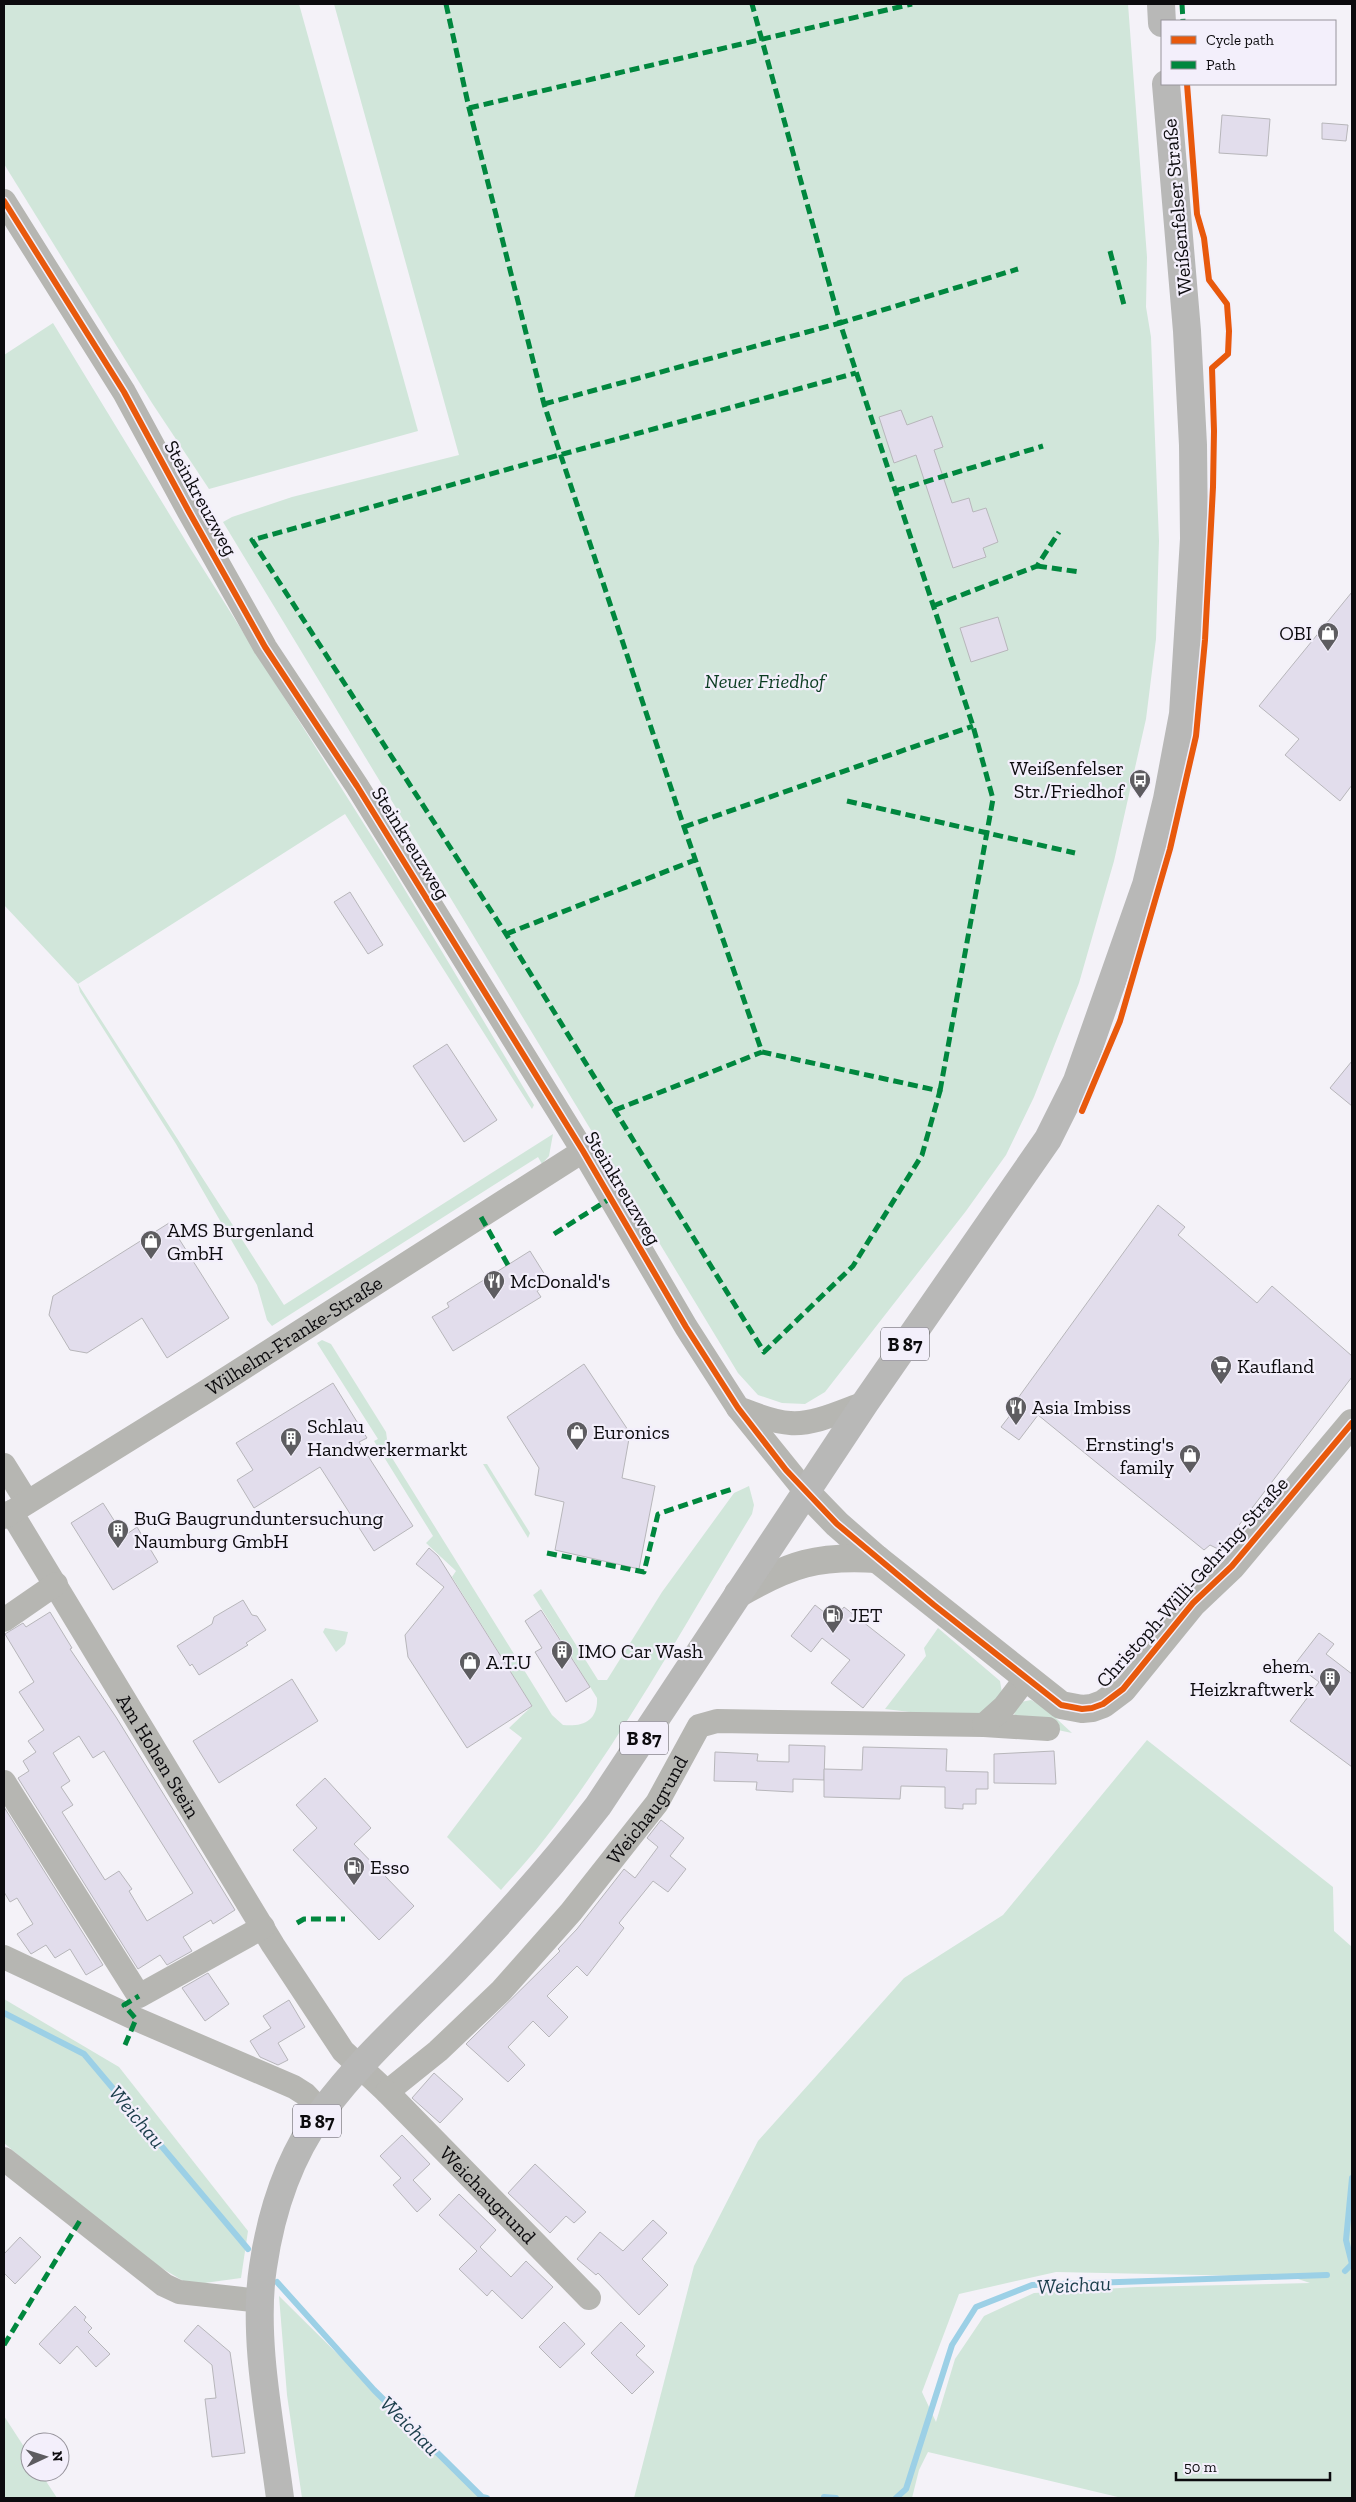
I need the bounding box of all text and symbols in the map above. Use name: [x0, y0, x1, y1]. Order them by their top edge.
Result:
legend: [1161, 20, 1336, 85]
text: Cycle path: [1206, 31, 1275, 49]
text: Path: [1206, 56, 1236, 74]
street label: Weißenfelser Straße: [1157, 118, 1197, 296]
street label: Steinkreuzweg: [159, 436, 243, 560]
place label: OBI: [1279, 621, 1312, 645]
shop icon: OBI: [1316, 621, 1340, 652]
park label: Neuer Friedhof: [705, 669, 828, 693]
place label: Weißenfelser Str./Friedhof: [1010, 756, 1126, 803]
bus stop icon: Weißenfelser Str./Friedhof: [1128, 768, 1152, 799]
street label: Steinkreuzweg: [367, 782, 455, 904]
street label: Steinkreuzweg: [580, 1127, 666, 1249]
place label: AMS Burgenland GmbH: [167, 1218, 314, 1265]
shop icon: AMS Burgenland GmbH: [139, 1229, 163, 1260]
restaurant icon: McDonald's: [482, 1269, 506, 1300]
place label: McDonald's: [510, 1269, 610, 1293]
street label: Wilhelm-Franke-Straße: [201, 1270, 387, 1401]
road number: B 87: [881, 1328, 929, 1360]
supermarket icon: Kaufland: [1209, 1354, 1233, 1385]
place label: Kaufland: [1237, 1354, 1314, 1378]
restaurant icon: Asia Imbiss: [1004, 1395, 1028, 1426]
place label: Asia Imbiss: [1032, 1395, 1131, 1419]
place label: Schlau Handwerkermarkt: [307, 1414, 468, 1461]
shop icon: Euronics: [565, 1420, 589, 1451]
place label: Euronics: [593, 1420, 670, 1444]
building icon: Schlau Handwerkermarkt: [279, 1426, 303, 1457]
place label: Ernsting's family: [1086, 1432, 1175, 1479]
shop icon: Ernsting's family: [1178, 1443, 1202, 1474]
street label: Christoph-Willi-Gehring-Straße: [1091, 1472, 1293, 1692]
place label: BuG Baugrunduntersuchung Naumburg GmbH: [134, 1506, 383, 1553]
building icon: BuG Baugrunduntersuchung Naumburg GmbH: [106, 1518, 130, 1549]
fuel station icon: JET: [821, 1603, 845, 1634]
place label: JET: [849, 1603, 882, 1627]
building icon: IMO Car Wash: [550, 1639, 574, 1670]
place label: IMO Car Wash: [578, 1639, 704, 1663]
shop icon: A.T.U: [458, 1650, 482, 1681]
place label: A.T.U: [486, 1650, 531, 1674]
place label: ehem. Heizkraftwerk: [1190, 1654, 1315, 1701]
building icon: ehem. Heizkraftwerk: [1318, 1666, 1342, 1697]
street label: Am Hohen Stein: [112, 1689, 206, 1823]
road number: B 87: [620, 1722, 668, 1755]
street label: Weichaugrund: [601, 1751, 693, 1869]
fuel station icon: Esso: [342, 1855, 366, 1886]
place label: Esso: [370, 1855, 410, 1879]
water label: Weichau: [104, 2080, 171, 2153]
road number: B 87: [293, 2104, 341, 2138]
street label: Weichaugrund: [435, 2141, 541, 2249]
water label: Weichau: [1036, 2270, 1112, 2299]
water label: Weichau: [375, 2391, 445, 2461]
north arrow: [20, 2432, 70, 2482]
text: N: [49, 2450, 66, 2462]
scale bar: [1176, 2450, 1330, 2482]
text: 50 m: [1184, 2458, 1217, 2476]

